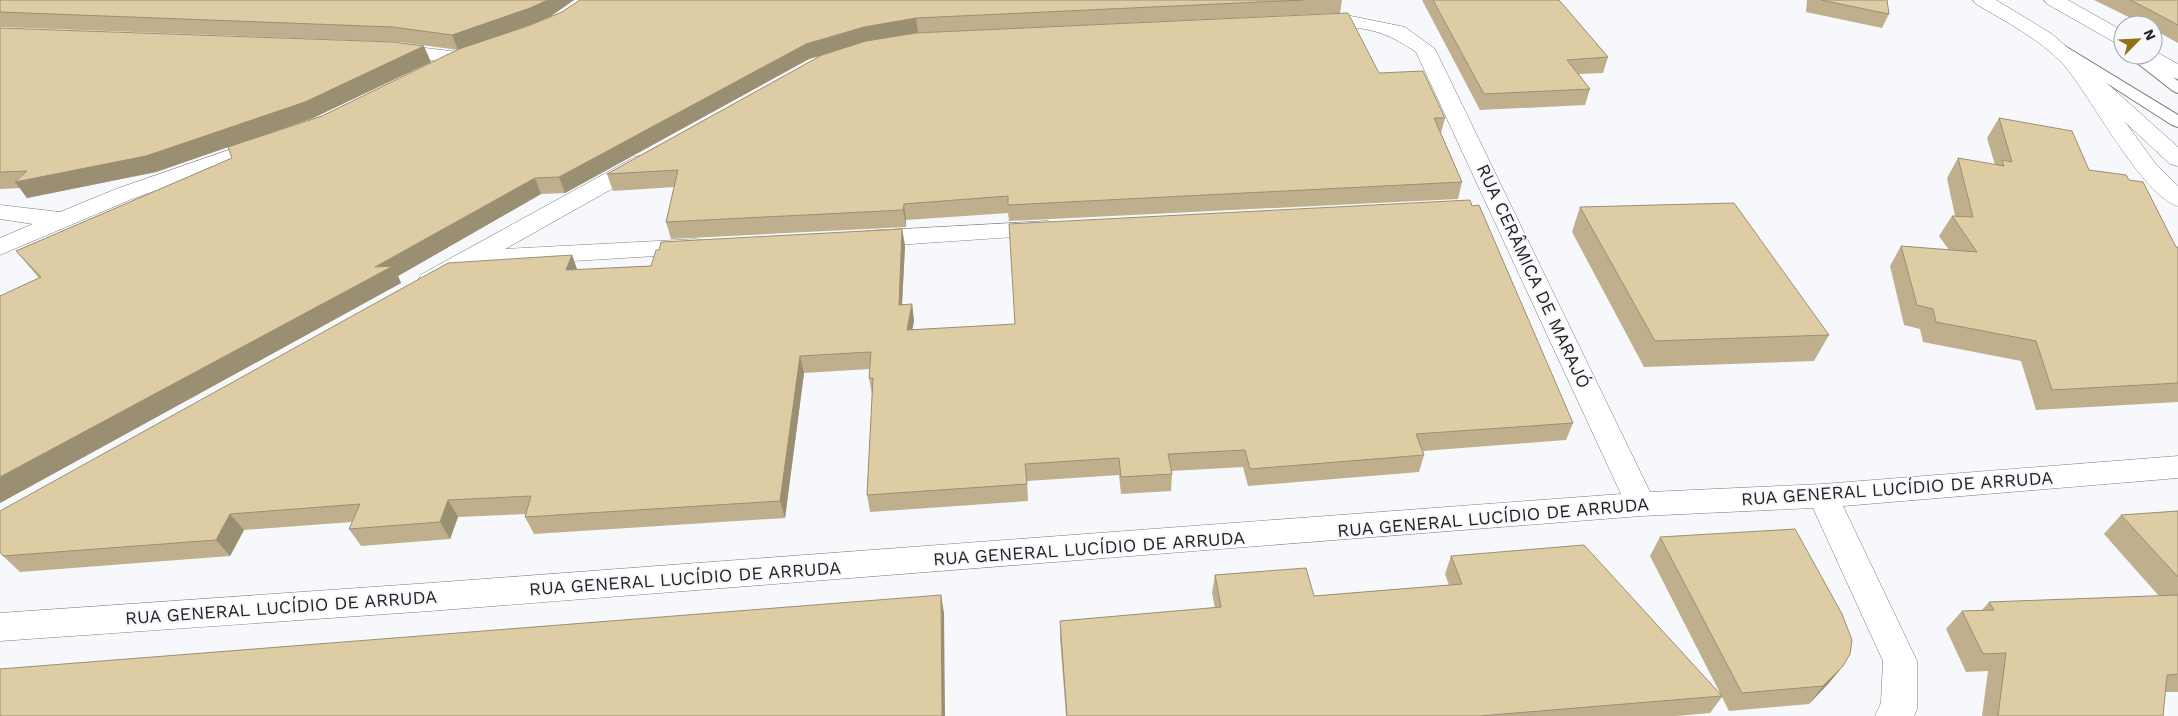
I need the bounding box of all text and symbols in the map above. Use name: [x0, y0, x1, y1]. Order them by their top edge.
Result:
north arrow: [2113, 15, 2163, 65]
text: N: [2140, 27, 2159, 43]
street label: RUA CERÂMICA DE MARAJÓ: [1473, 161, 1595, 391]
street label: RUA GENERAL LUCÍDIO DE ARRUDA: [1740, 467, 2054, 509]
street label: RUA GENERAL LUCÍDIO DE ARRUDA: [1336, 493, 1650, 541]
street label: RUA GENERAL LUCÍDIO DE ARRUDA: [932, 527, 1246, 569]
street label: RUA GENERAL LUCÍDIO DE ARRUDA: [528, 557, 842, 599]
street label: RUA GENERAL LUCÍDIO DE ARRUDA: [124, 586, 438, 628]

